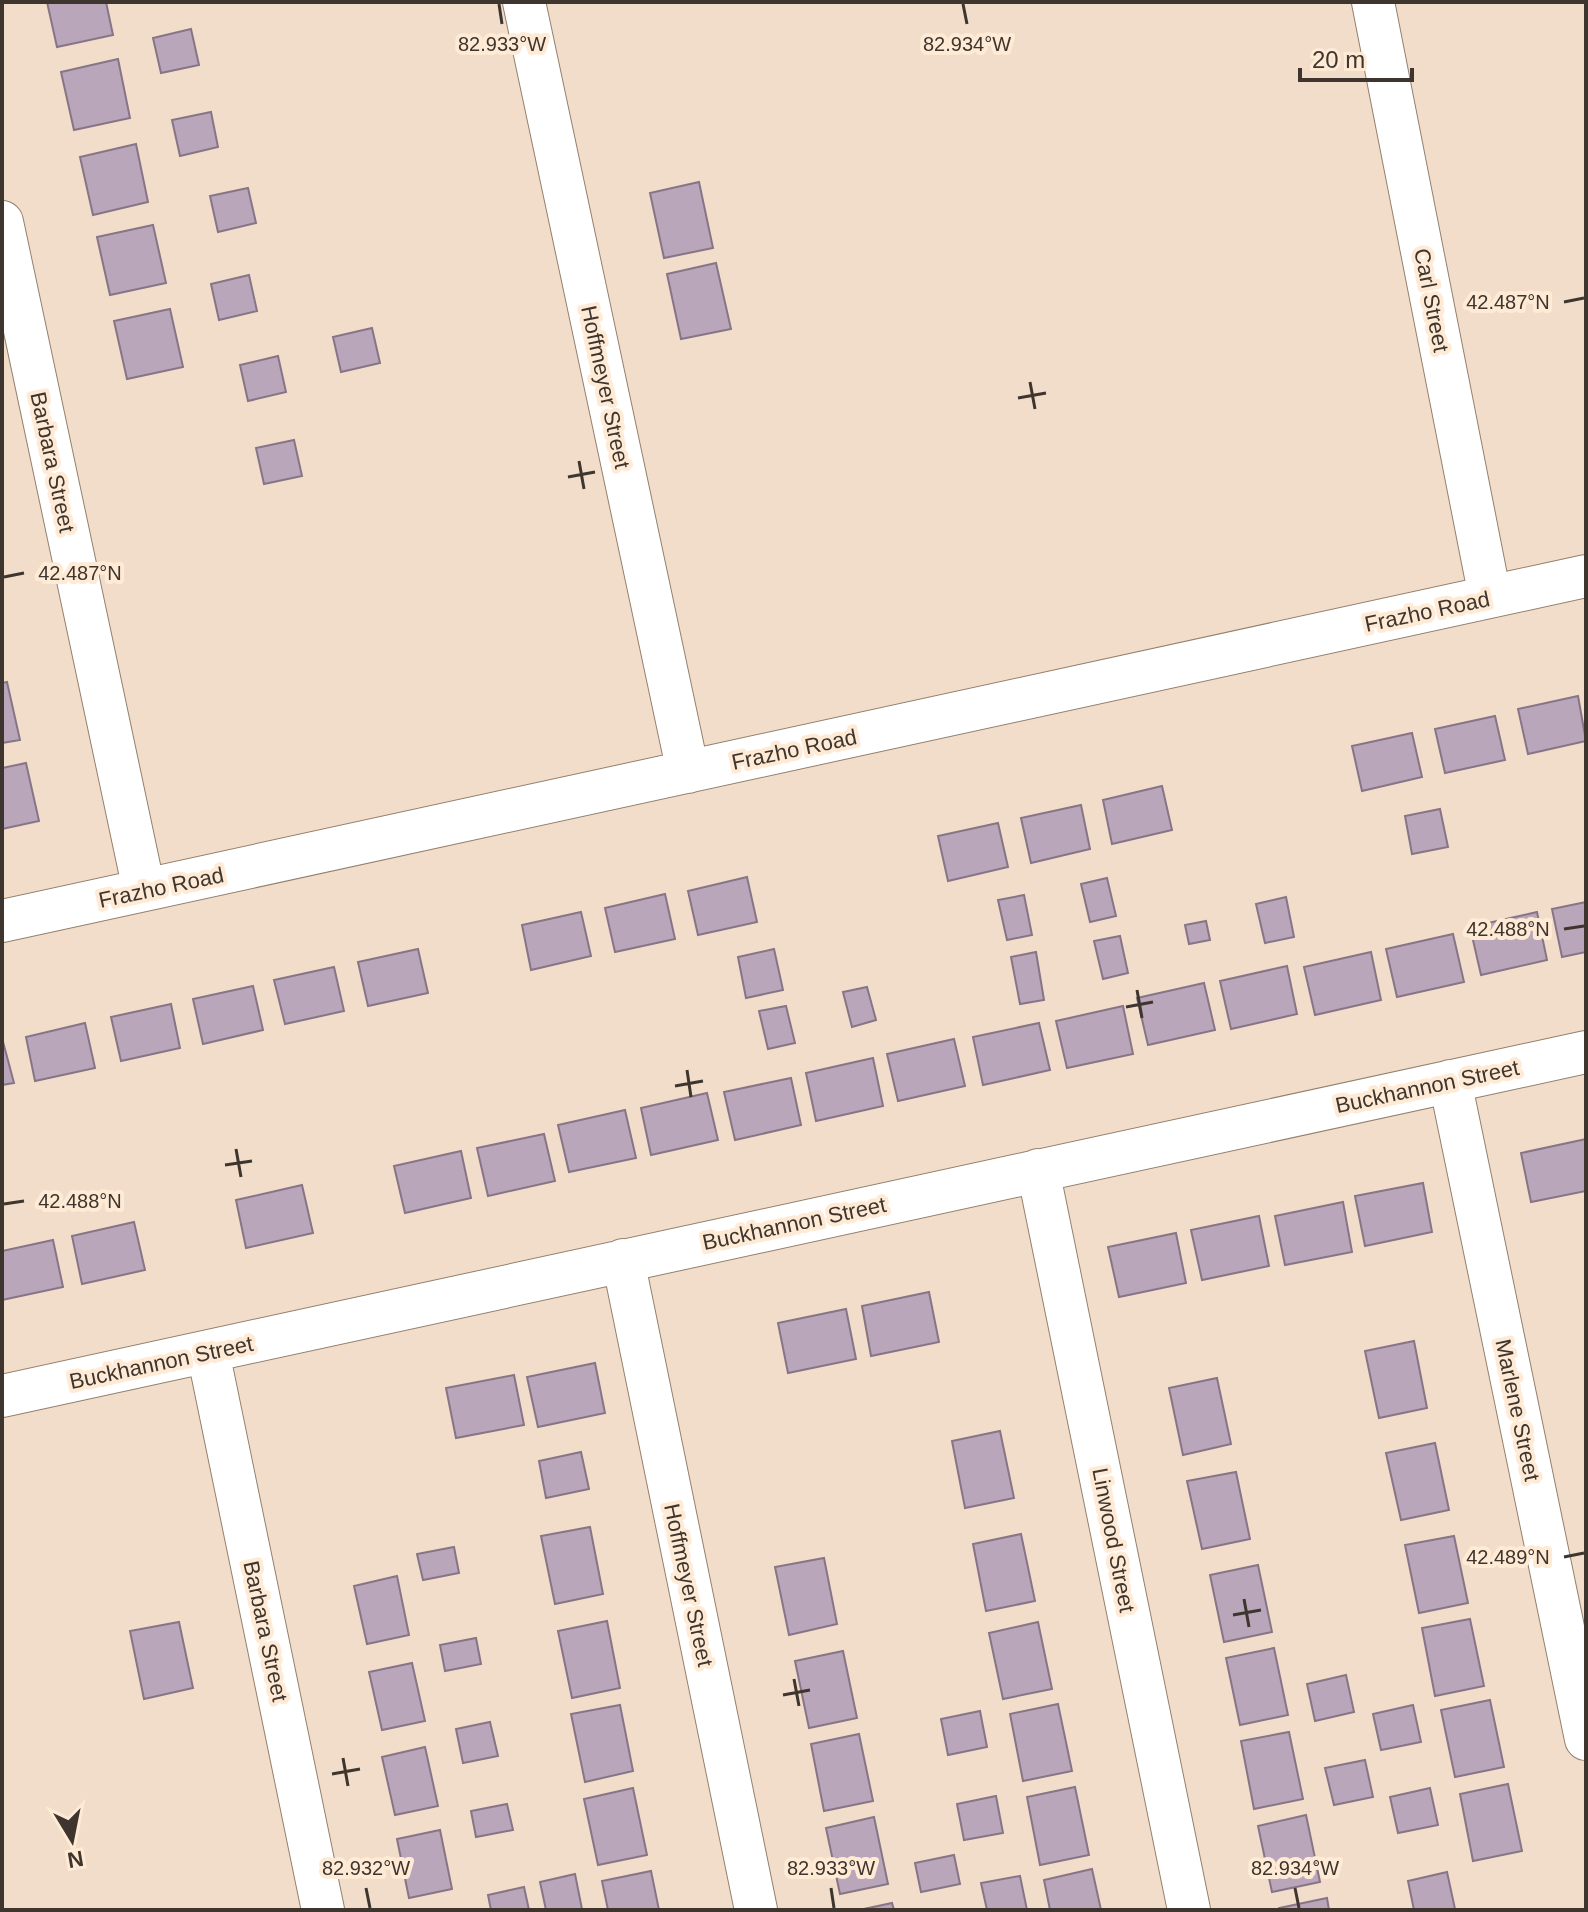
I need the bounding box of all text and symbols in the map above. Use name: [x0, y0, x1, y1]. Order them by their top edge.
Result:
scale bar: [1300, 32, 1412, 82]
text: 82.933°W: [458, 33, 546, 55]
text: 82.934°W: [923, 33, 1011, 55]
text: 20 m: [1312, 46, 1365, 73]
street label: Carl Street: [1409, 246, 1454, 354]
text: 42.487°N: [1466, 291, 1550, 313]
street label: Hoffmeyer Street: [576, 303, 635, 471]
street label: Barbara Street: [25, 390, 80, 535]
text: 42.487°N: [38, 562, 122, 584]
street label: Frazho Road: [1362, 586, 1492, 637]
street label: Frazho Road: [729, 724, 859, 775]
street label: Frazho Road: [96, 862, 226, 913]
text: 42.488°N: [1466, 918, 1550, 940]
street label: Buckhannon Street: [1333, 1055, 1521, 1118]
text: 42.488°N: [38, 1190, 122, 1212]
street label: Buckhannon Street: [700, 1192, 888, 1255]
street label: Buckhannon Street: [67, 1331, 255, 1394]
street label: Marlene Street: [1490, 1337, 1545, 1483]
street label: Linwood Street: [1087, 1466, 1140, 1615]
street label: Hoffmeyer Street: [659, 1501, 718, 1669]
text: 42.489°N: [1466, 1546, 1550, 1568]
street label: Barbara Street: [238, 1559, 293, 1704]
north arrow: [32, 1800, 112, 1880]
text: N: [65, 1846, 85, 1873]
text: 82.932°W: [322, 1857, 410, 1879]
text: 82.933°W: [787, 1857, 875, 1879]
text: 82.934°W: [1251, 1857, 1339, 1879]

